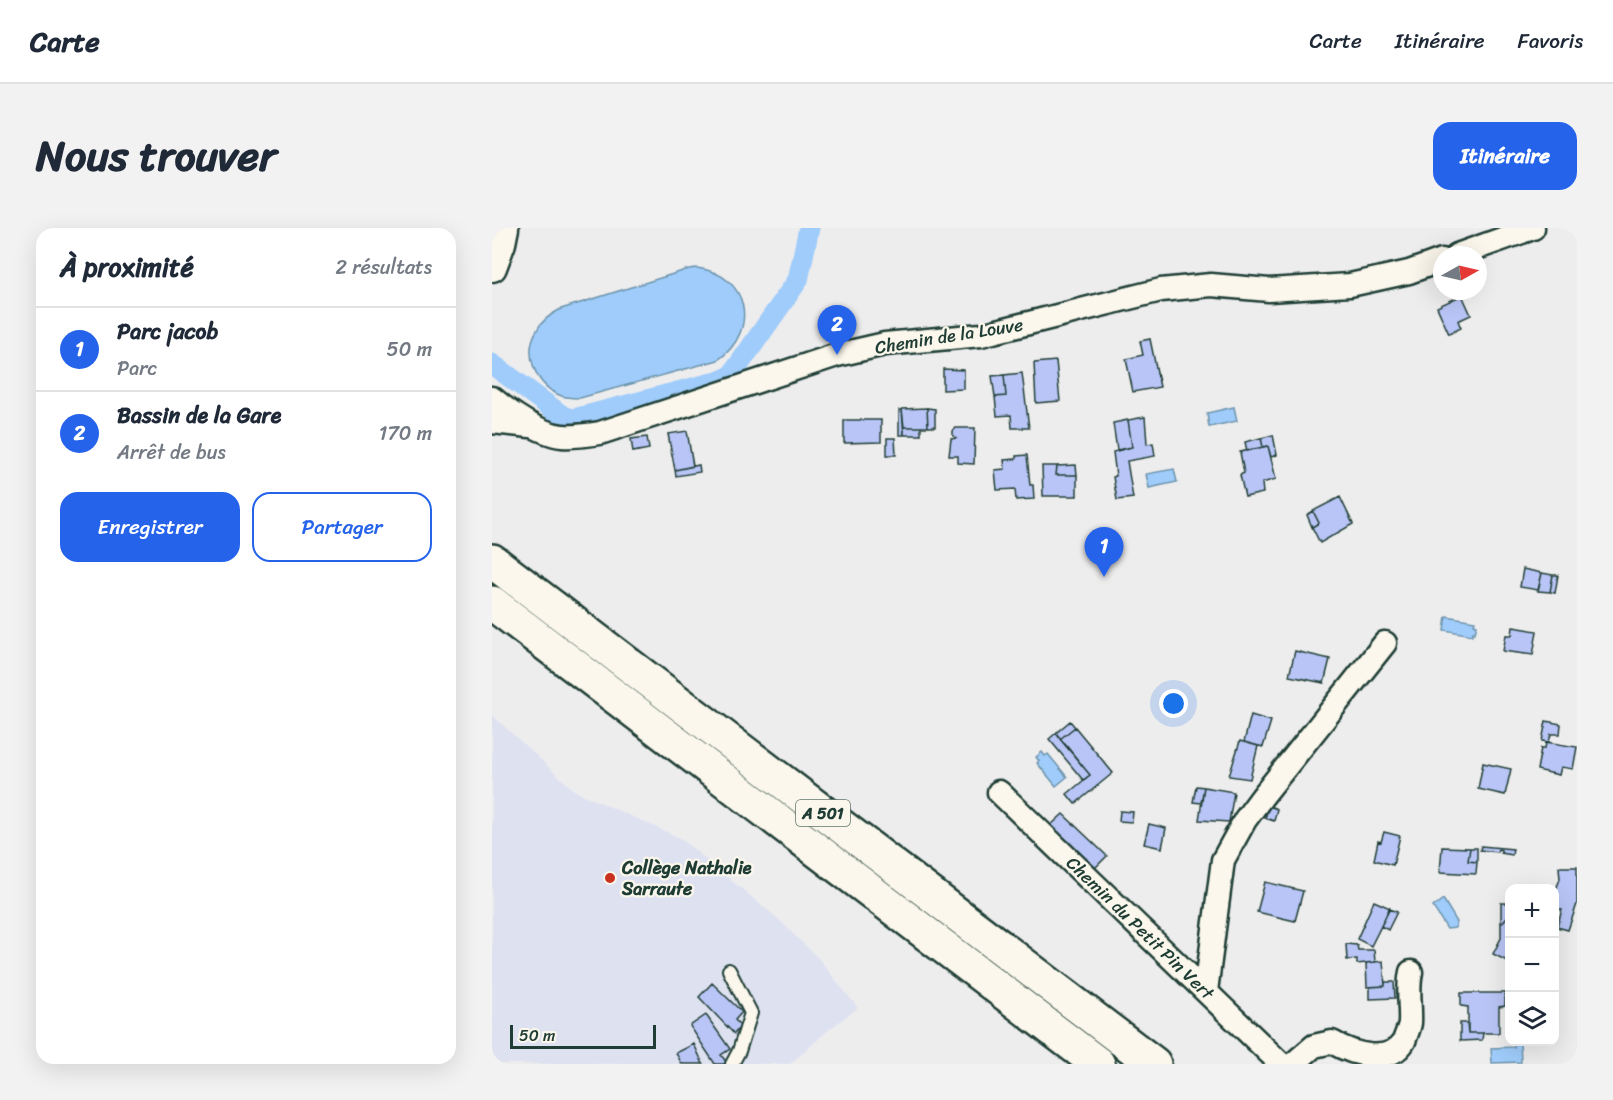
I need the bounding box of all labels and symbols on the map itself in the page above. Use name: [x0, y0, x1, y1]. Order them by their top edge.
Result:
north arrow: [1433, 246, 1487, 300]
pin: 2: [818, 306, 856, 355]
street label: Chemin de la Louve: [873, 308, 1025, 364]
pin: 1: [1084, 528, 1124, 577]
your location: [1159, 689, 1188, 718]
road number: A 501: [796, 800, 850, 826]
street label: Chemin du Petit Pin Vert: [1058, 848, 1222, 1008]
place label: Collège Nathalie Sarraute: [621, 852, 752, 905]
marker: Collège Nathalie Sarraute: [603, 871, 617, 885]
scale bar: [510, 1022, 656, 1050]

